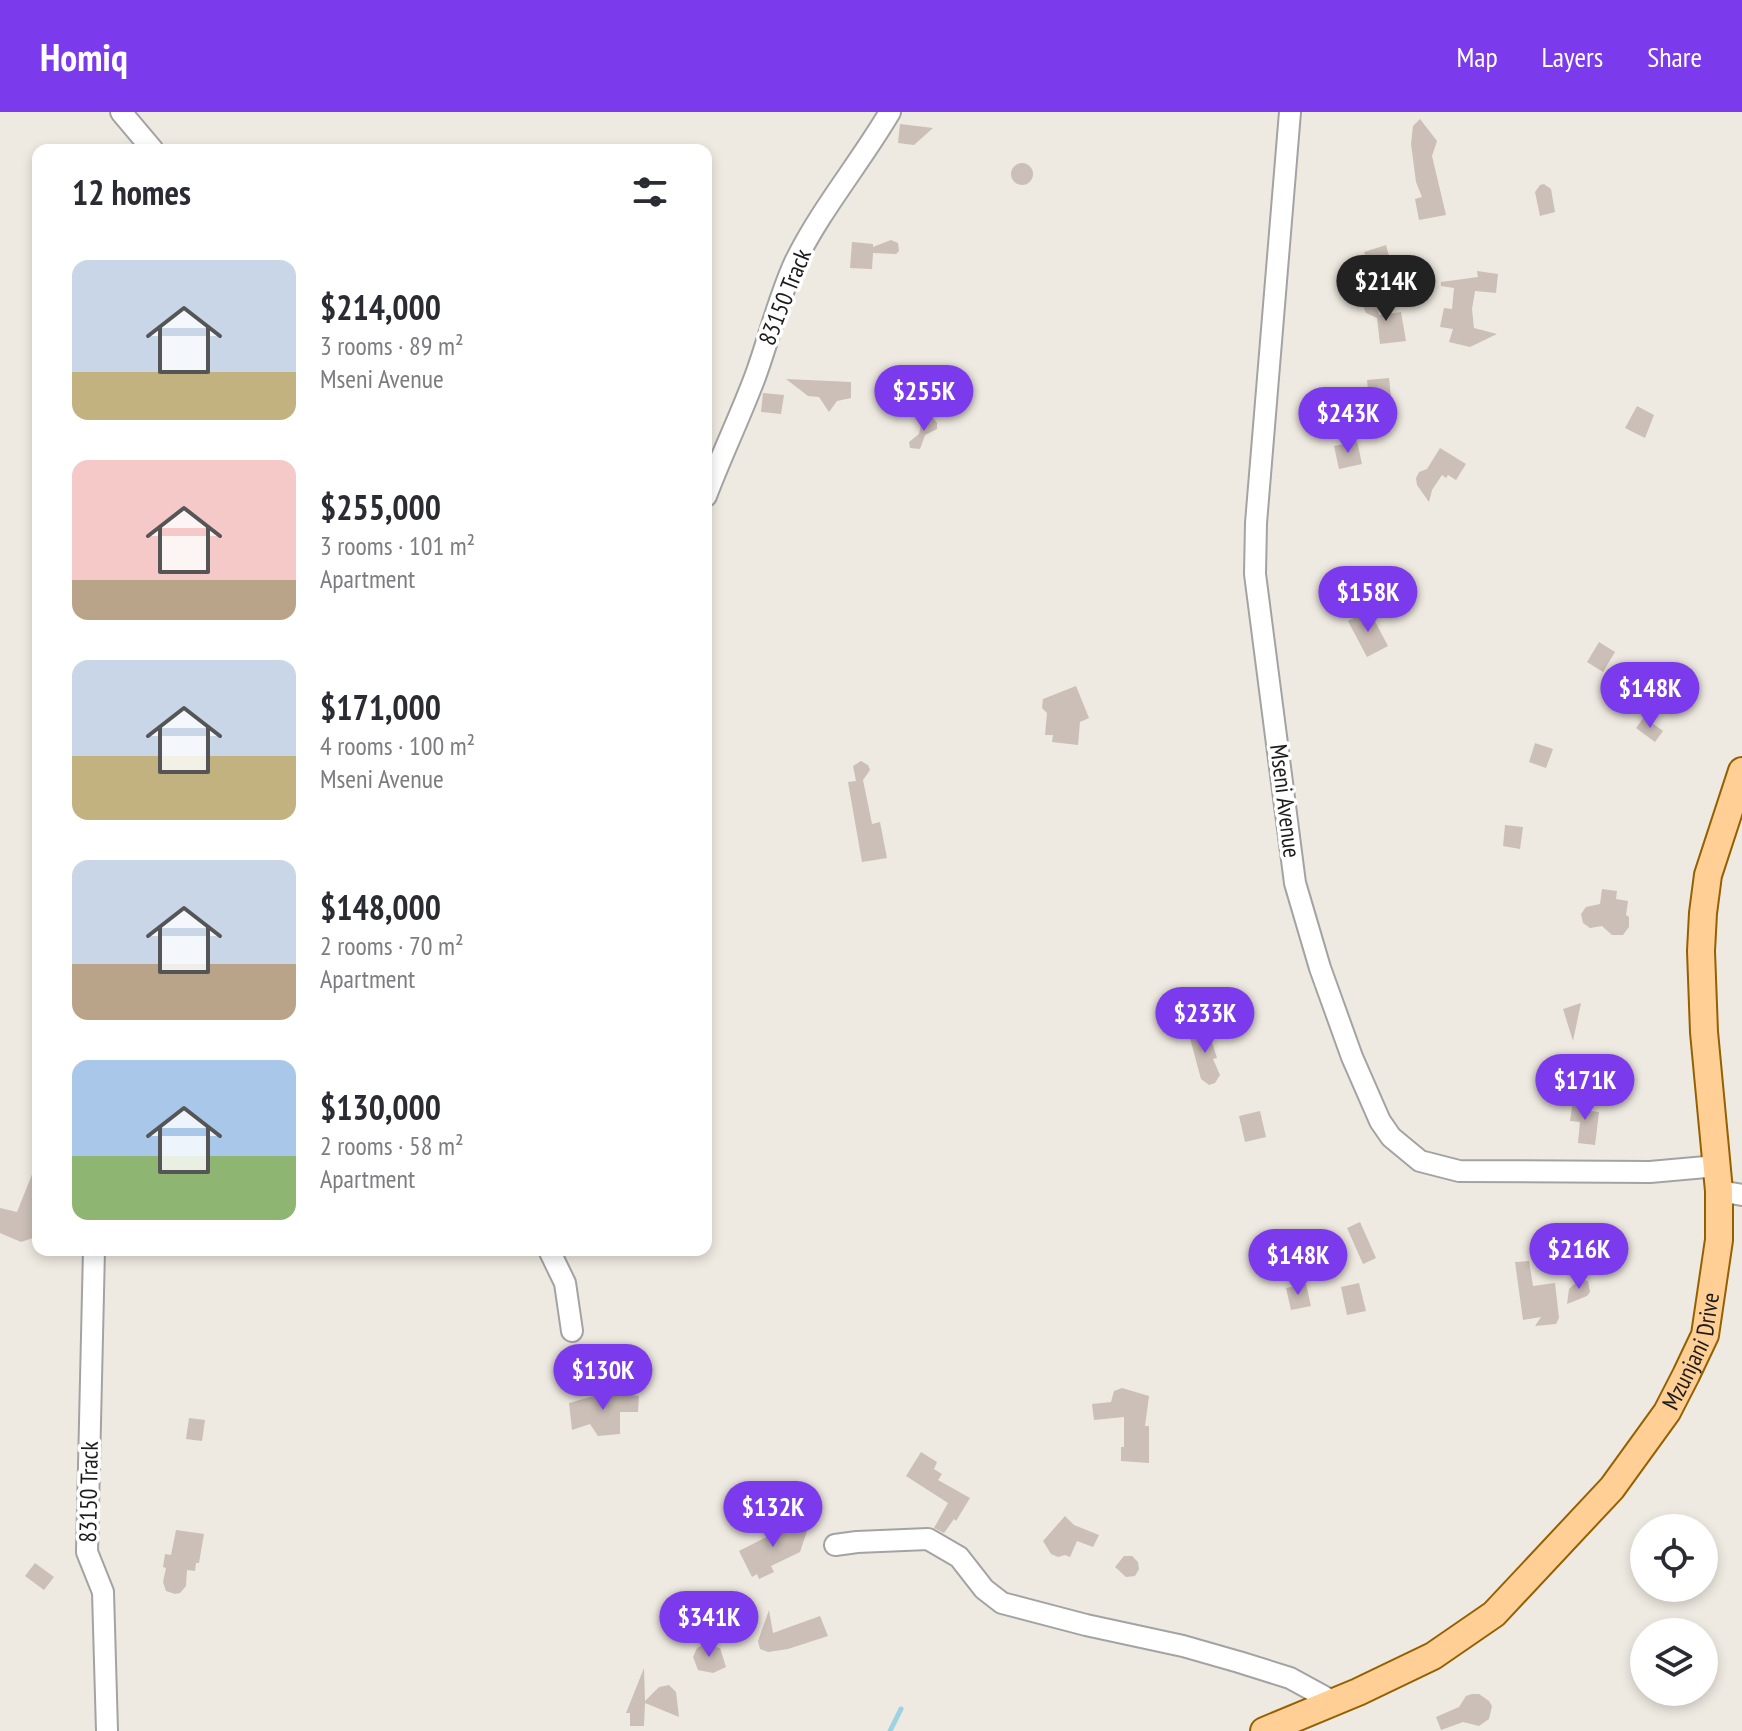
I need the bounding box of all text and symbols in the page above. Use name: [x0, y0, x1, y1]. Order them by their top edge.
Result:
text: Homiq: [40, 32, 128, 81]
text: Map: [1456, 38, 1498, 75]
text: Layers: [1542, 38, 1603, 75]
text: Share: [1647, 38, 1702, 75]
text: 12 homes: [72, 170, 191, 214]
icon: filters: [628, 170, 672, 214]
street label: 83150 Track: [751, 243, 818, 350]
pin: $214K: [1330, 255, 1442, 323]
text: $214K: [1354, 264, 1418, 297]
text: $214,000: [320, 285, 441, 329]
icon: home: [136, 292, 232, 388]
text: 3 rooms · 89 m²: [320, 329, 464, 362]
text: Mseni Avenue: [320, 362, 444, 395]
pin: $255K: [868, 365, 980, 433]
text: $255K: [892, 374, 956, 407]
pin: $243K: [1292, 387, 1404, 455]
text: $243K: [1316, 396, 1380, 429]
text: $255,000: [320, 485, 441, 529]
icon: home: [136, 492, 232, 588]
text: 3 rooms · 101 m²: [320, 529, 475, 562]
text: Apartment: [320, 562, 415, 595]
pin: $158K: [1312, 566, 1424, 634]
text: $158K: [1336, 575, 1400, 608]
pin: $148K: [1594, 662, 1706, 730]
text: $148K: [1618, 671, 1682, 704]
text: $171,000: [320, 685, 441, 729]
icon: home: [136, 692, 232, 788]
text: 4 rooms · 100 m²: [320, 729, 475, 762]
street label: Mseni Avenue: [1263, 742, 1308, 860]
text: Mseni Avenue: [320, 762, 444, 795]
text: $148,000: [320, 885, 441, 929]
icon: home: [136, 892, 232, 988]
text: 2 rooms · 70 m²: [320, 929, 464, 962]
text: Apartment: [320, 962, 415, 995]
pin: $233K: [1149, 987, 1261, 1055]
text: $233K: [1173, 996, 1237, 1029]
pin: $171K: [1529, 1054, 1641, 1122]
text: $171K: [1553, 1063, 1617, 1096]
text: $130,000: [320, 1085, 441, 1129]
icon: home: [136, 1092, 232, 1188]
text: 2 rooms · 58 m²: [320, 1129, 464, 1162]
text: Apartment: [320, 1162, 415, 1195]
pin: $216K: [1523, 1223, 1635, 1291]
pin: $148K: [1242, 1229, 1354, 1297]
text: $216K: [1547, 1232, 1611, 1265]
text: $148K: [1266, 1238, 1330, 1271]
street label: Mzunjani Drive: [1655, 1290, 1726, 1415]
pin: $130K: [547, 1344, 659, 1412]
text: $130K: [571, 1353, 635, 1386]
street label: 83150 Track: [72, 1440, 105, 1543]
pin: $132K: [717, 1481, 829, 1549]
text: $132K: [741, 1490, 805, 1523]
map controls: [1630, 1514, 1718, 1706]
button: locate: [1630, 1514, 1718, 1602]
pin: $341K: [653, 1591, 765, 1659]
text: $341K: [677, 1600, 741, 1633]
button: layers: [1630, 1618, 1718, 1706]

